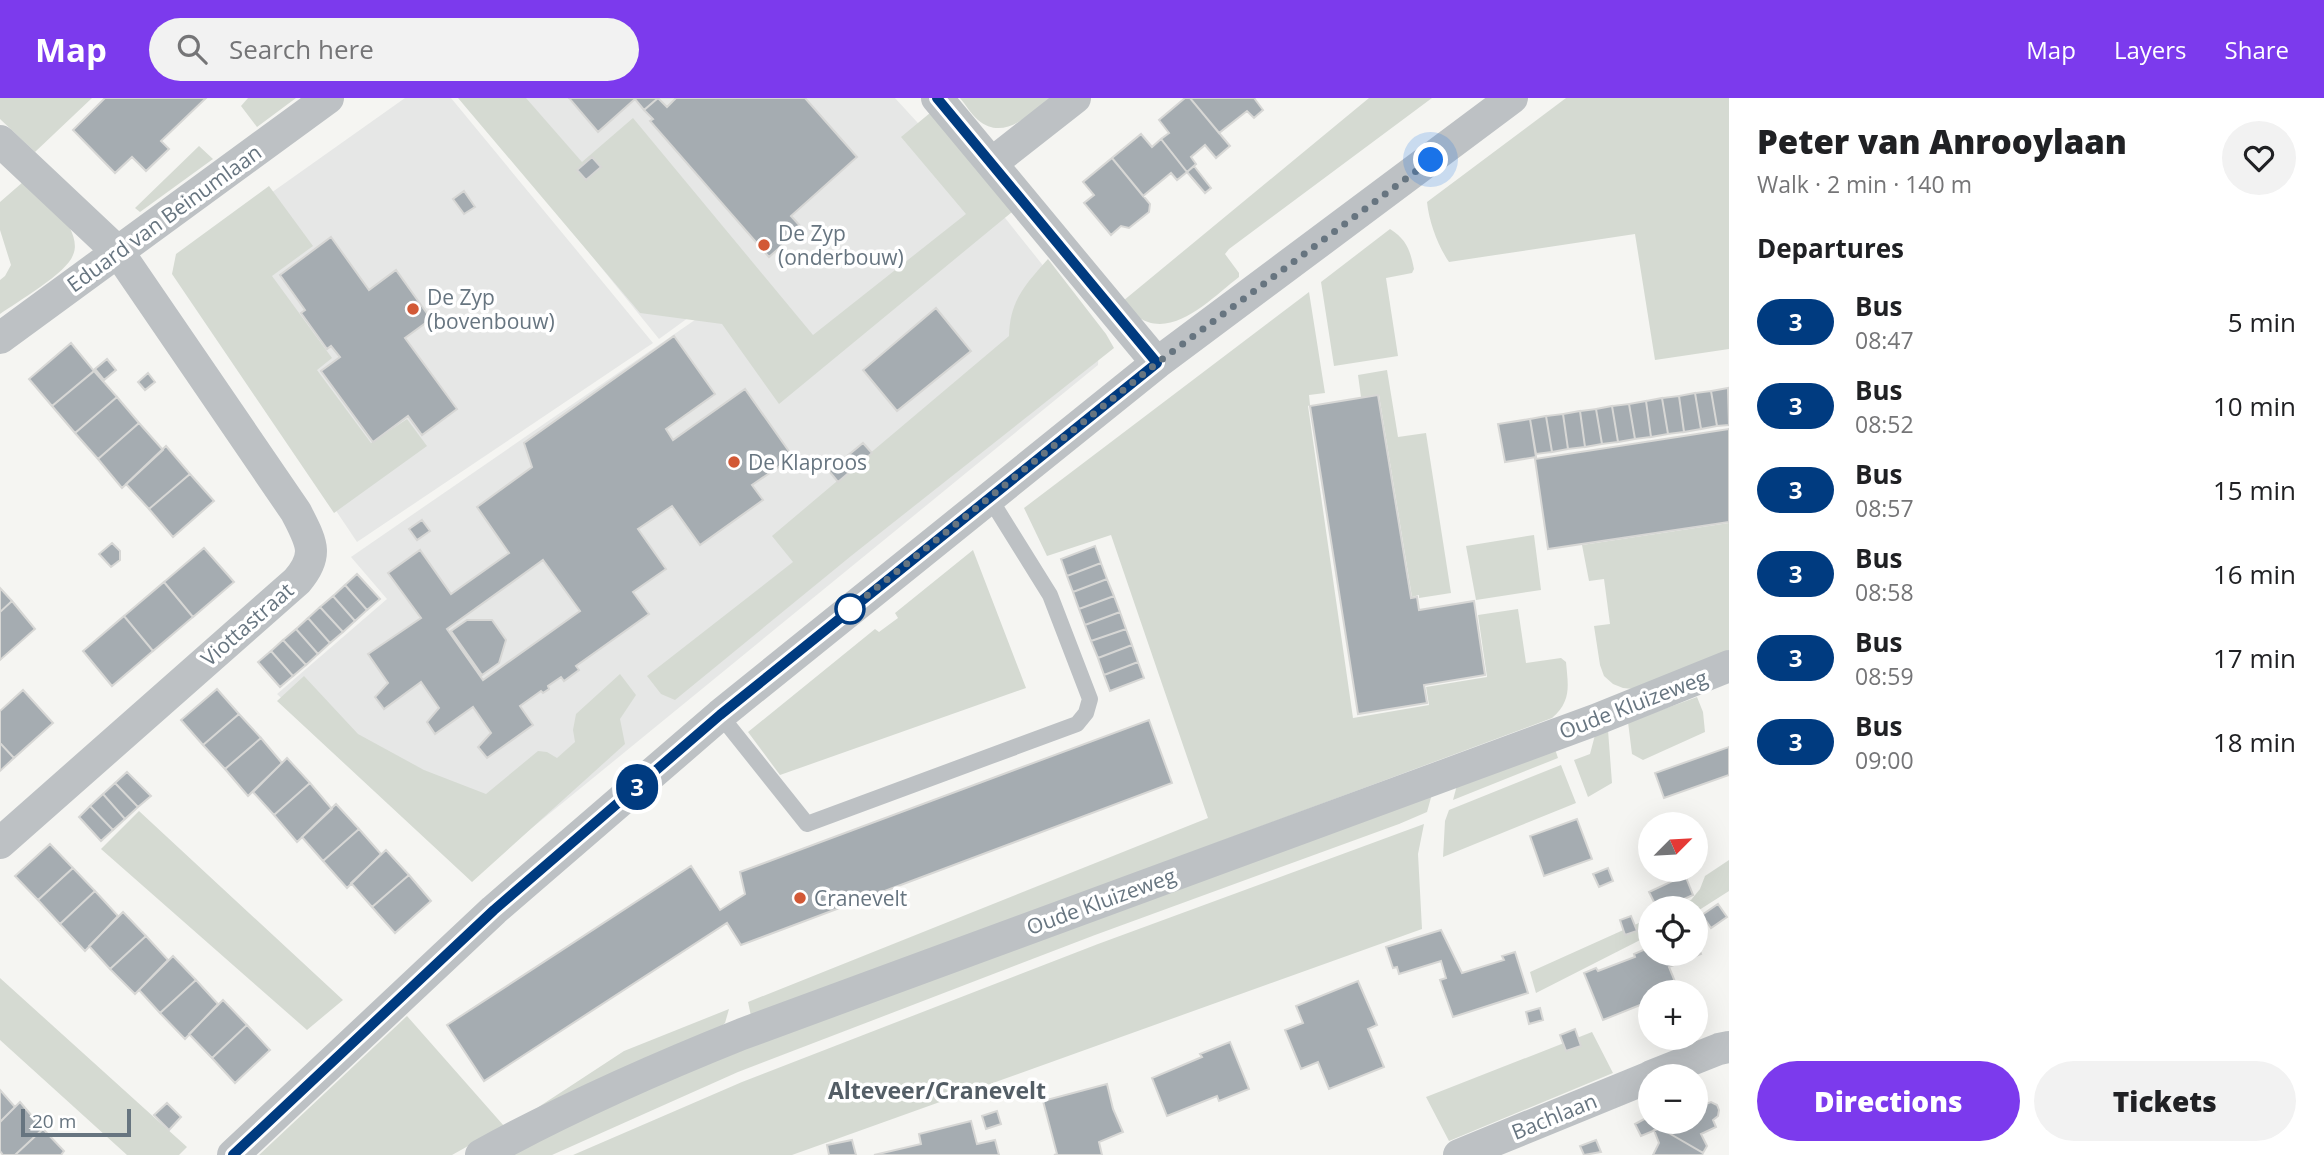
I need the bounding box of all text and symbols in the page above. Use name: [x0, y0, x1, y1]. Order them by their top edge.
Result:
search box: [149, 18, 639, 81]
text: Map: [35, 27, 107, 72]
icon: search: [173, 30, 211, 68]
text: Search here: [229, 31, 374, 67]
text: Map: [2026, 33, 2076, 66]
text: Layers: [2114, 33, 2187, 66]
text: Share: [2225, 33, 2289, 66]
text: Peter van Anrooylaan: [1757, 119, 2127, 164]
button: heart: [2222, 121, 2296, 195]
street label: Eduard van Beinumlaan: [61, 138, 267, 298]
your location: [1413, 142, 1448, 177]
text: Walk · 2 min · 140 m: [1757, 168, 1972, 200]
place label: De Zyp (onderbouw): [778, 219, 904, 271]
text: Departures: [1757, 230, 1904, 266]
marker: De Zyp (onderbouw): [756, 237, 772, 253]
place label: De Zyp (bovenbouw): [427, 283, 555, 335]
text: Bus: [1855, 288, 1902, 324]
marker: De Zyp (bovenbouw): [405, 301, 421, 317]
text: 5 min: [2228, 304, 2296, 340]
text: 3: [1789, 305, 1802, 338]
text: 08:47: [1855, 324, 1914, 356]
text: Bus: [1855, 372, 1902, 408]
text: 10 min: [2213, 388, 2296, 424]
text: 3: [1789, 389, 1802, 422]
text: 08:52: [1855, 408, 1914, 440]
place label: De Klaproos: [748, 448, 867, 476]
marker: De Klaproos: [726, 454, 742, 470]
text: Bus: [1855, 456, 1902, 492]
text: 15 min: [2213, 472, 2296, 508]
text: 3: [1789, 473, 1802, 506]
text: 08:57: [1855, 492, 1914, 524]
text: Bus: [1855, 540, 1902, 576]
text: 16 min: [2213, 556, 2296, 592]
text: 3: [1789, 557, 1802, 590]
street label: Viottastraat: [195, 576, 299, 672]
text: 08:58: [1855, 576, 1914, 608]
unlabelled marker: [835, 594, 865, 624]
text: Bus: [1855, 624, 1902, 660]
text: 17 min: [2213, 640, 2296, 676]
text: 3: [1789, 641, 1802, 674]
text: 08:59: [1855, 660, 1914, 692]
street label: Oude Kluizeweg: [1555, 663, 1711, 745]
text: Bus: [1855, 708, 1902, 744]
text: 18 min: [2213, 724, 2296, 760]
text: 3: [1789, 725, 1802, 758]
text: 09:00: [1855, 744, 1914, 776]
line badge: 3: [614, 764, 660, 810]
text: 3: [630, 770, 644, 803]
north arrow: [1638, 812, 1708, 882]
map controls: [1638, 812, 1708, 1134]
street label: Oude Kluizeweg: [1023, 861, 1179, 941]
place label: Cranevelt: [814, 884, 907, 912]
marker: Cranevelt: [792, 890, 808, 906]
button: locate: [1638, 896, 1708, 966]
button: +: [1638, 980, 1708, 1050]
button: Directions: [1757, 1061, 2020, 1141]
button: Tickets: [2034, 1061, 2296, 1141]
button: −: [1638, 1064, 1708, 1134]
district label: Alteveer/Cranevelt: [828, 1074, 1046, 1106]
street label: Bachlaan: [1507, 1086, 1601, 1146]
scale bar: [21, 1106, 131, 1138]
text: 20 m: [32, 1108, 76, 1134]

